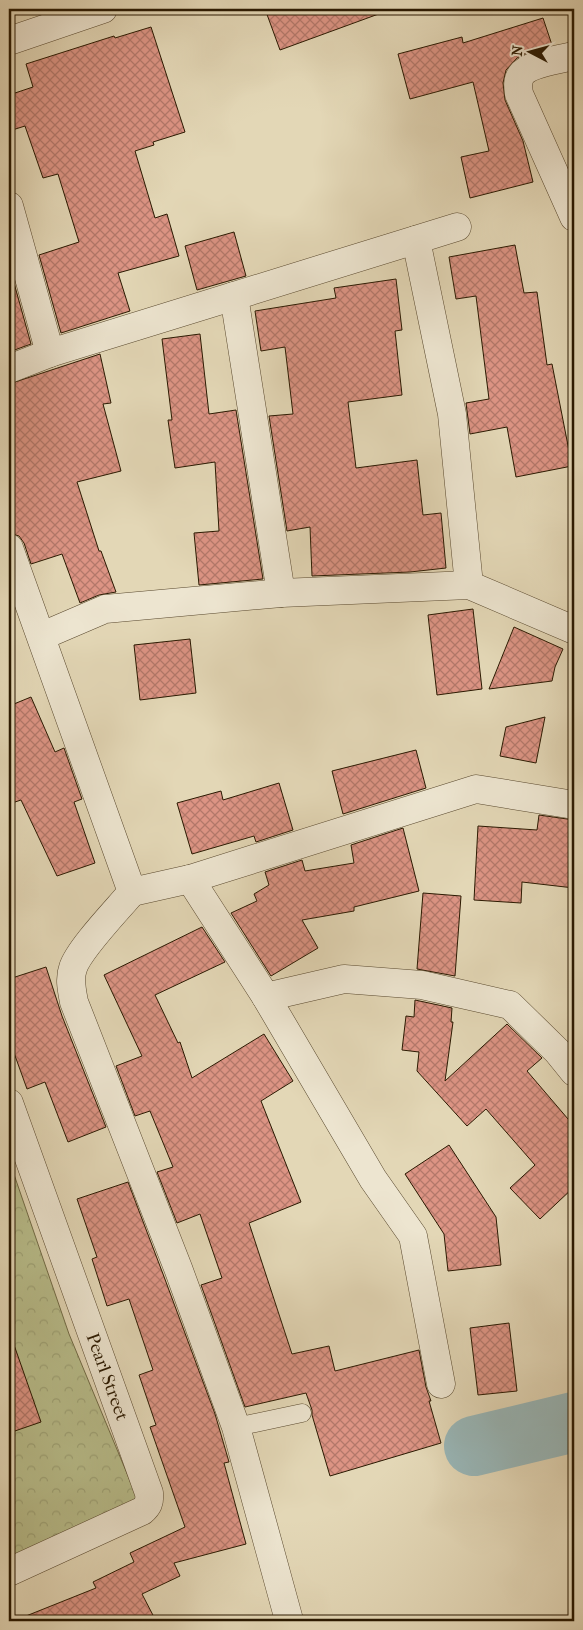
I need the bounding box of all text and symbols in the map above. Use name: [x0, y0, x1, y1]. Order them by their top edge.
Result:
north arrow: [506, 28, 556, 78]
text: N: [509, 44, 527, 57]
street label: Pearl Street: [81, 1330, 133, 1424]

